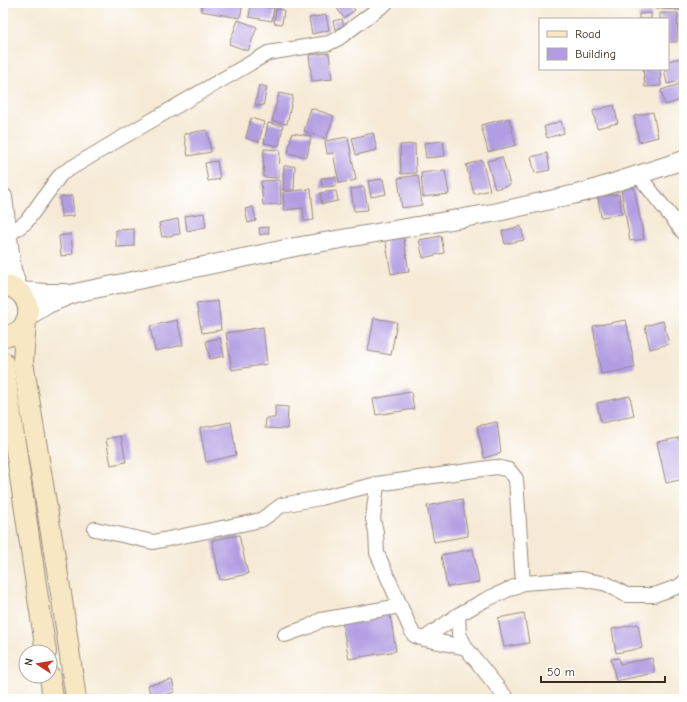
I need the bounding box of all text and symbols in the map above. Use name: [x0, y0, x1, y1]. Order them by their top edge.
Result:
legend: [539, 18, 669, 70]
text: Road: [575, 27, 601, 41]
text: Building: [575, 47, 616, 61]
north arrow: [18, 644, 58, 684]
text: N: [22, 657, 36, 667]
scale bar: [541, 658, 665, 684]
text: 50 m: [547, 665, 575, 679]

